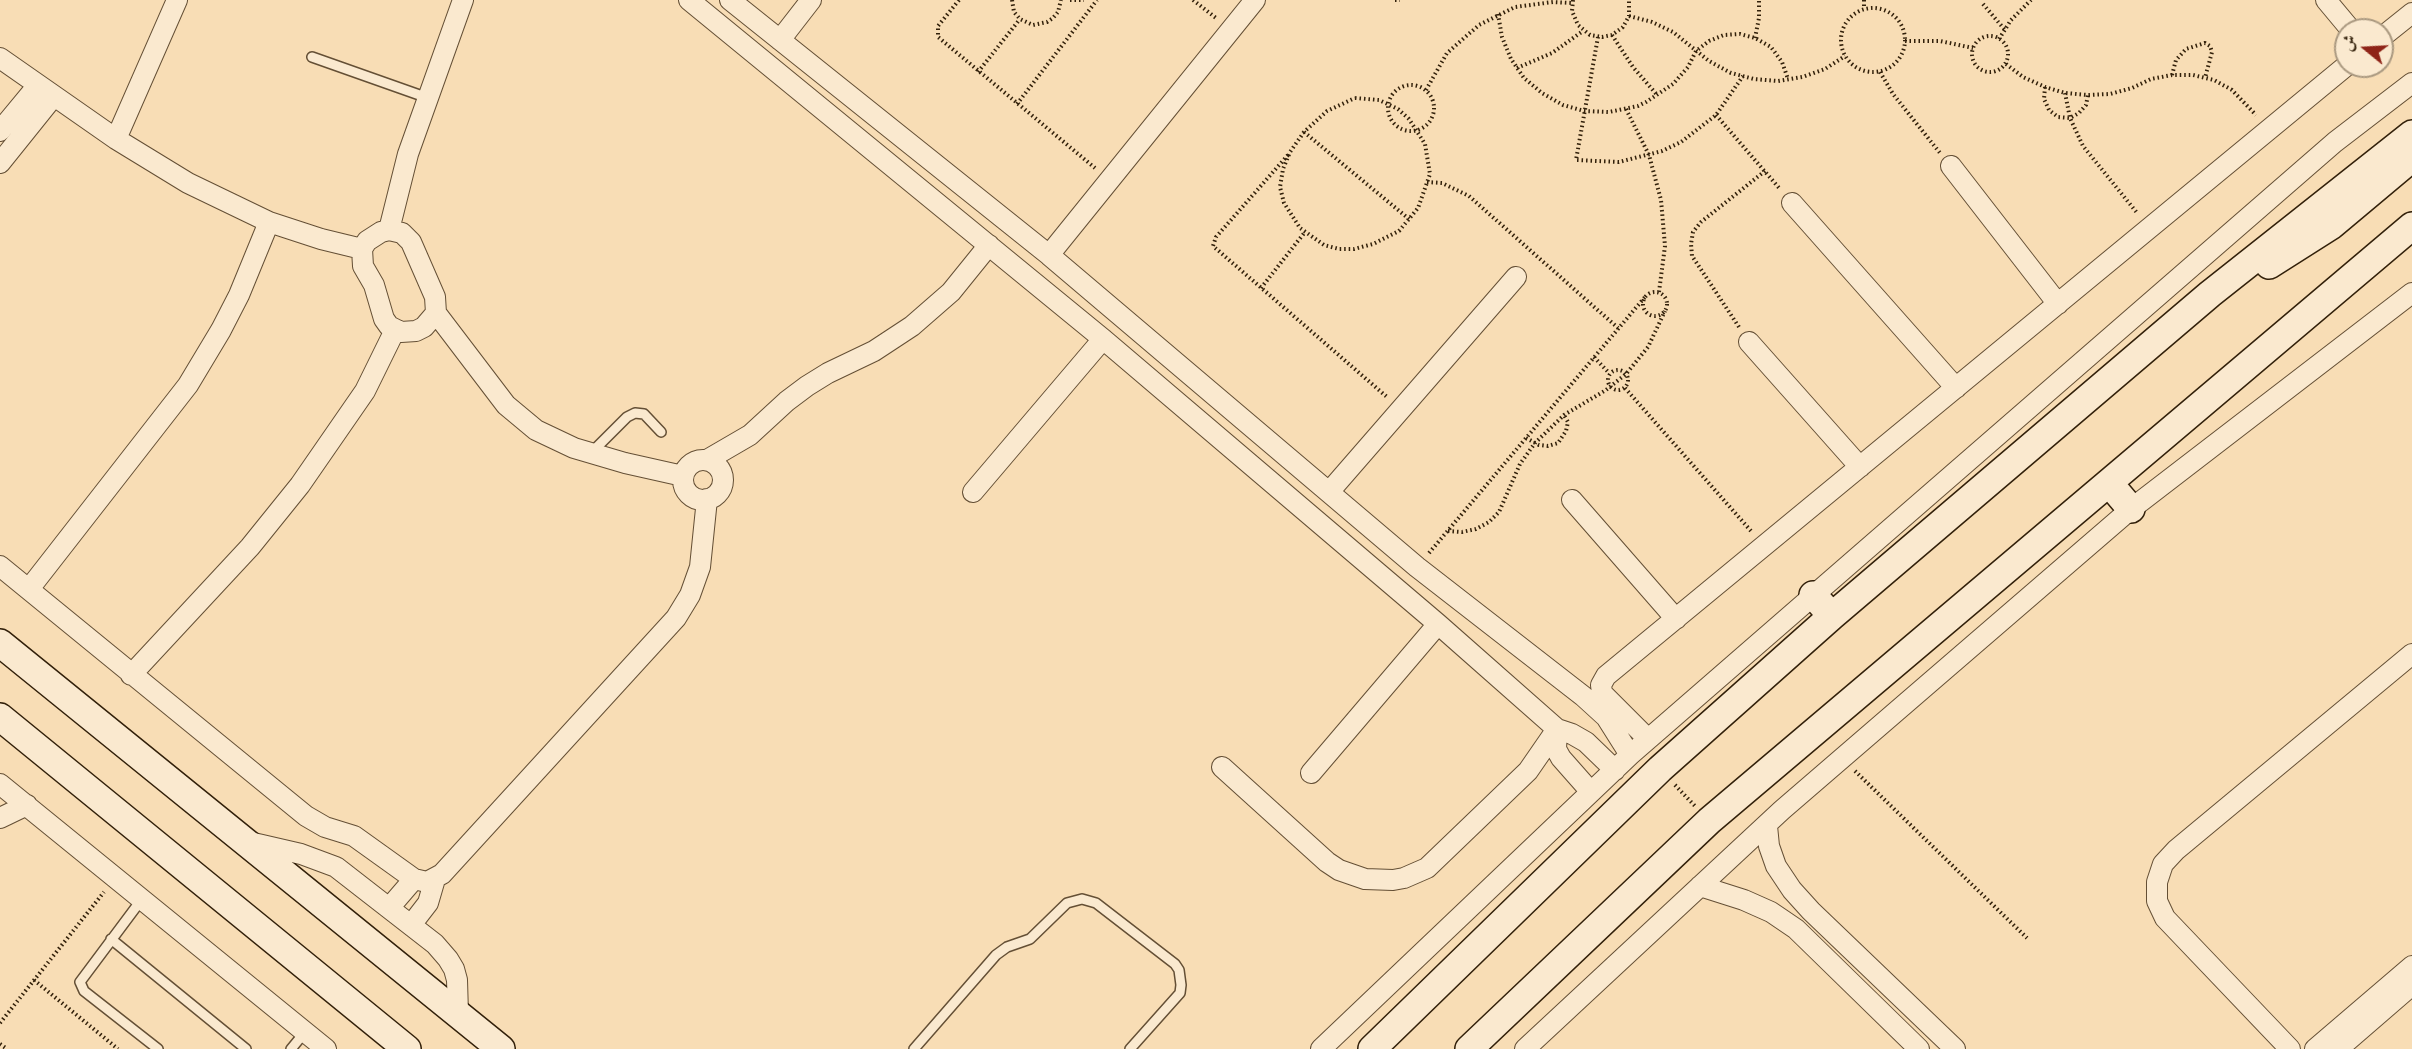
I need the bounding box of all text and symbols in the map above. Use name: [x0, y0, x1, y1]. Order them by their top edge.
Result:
north arrow: [2334, 18, 2394, 78]
text: ش: [2336, 32, 2362, 54]

